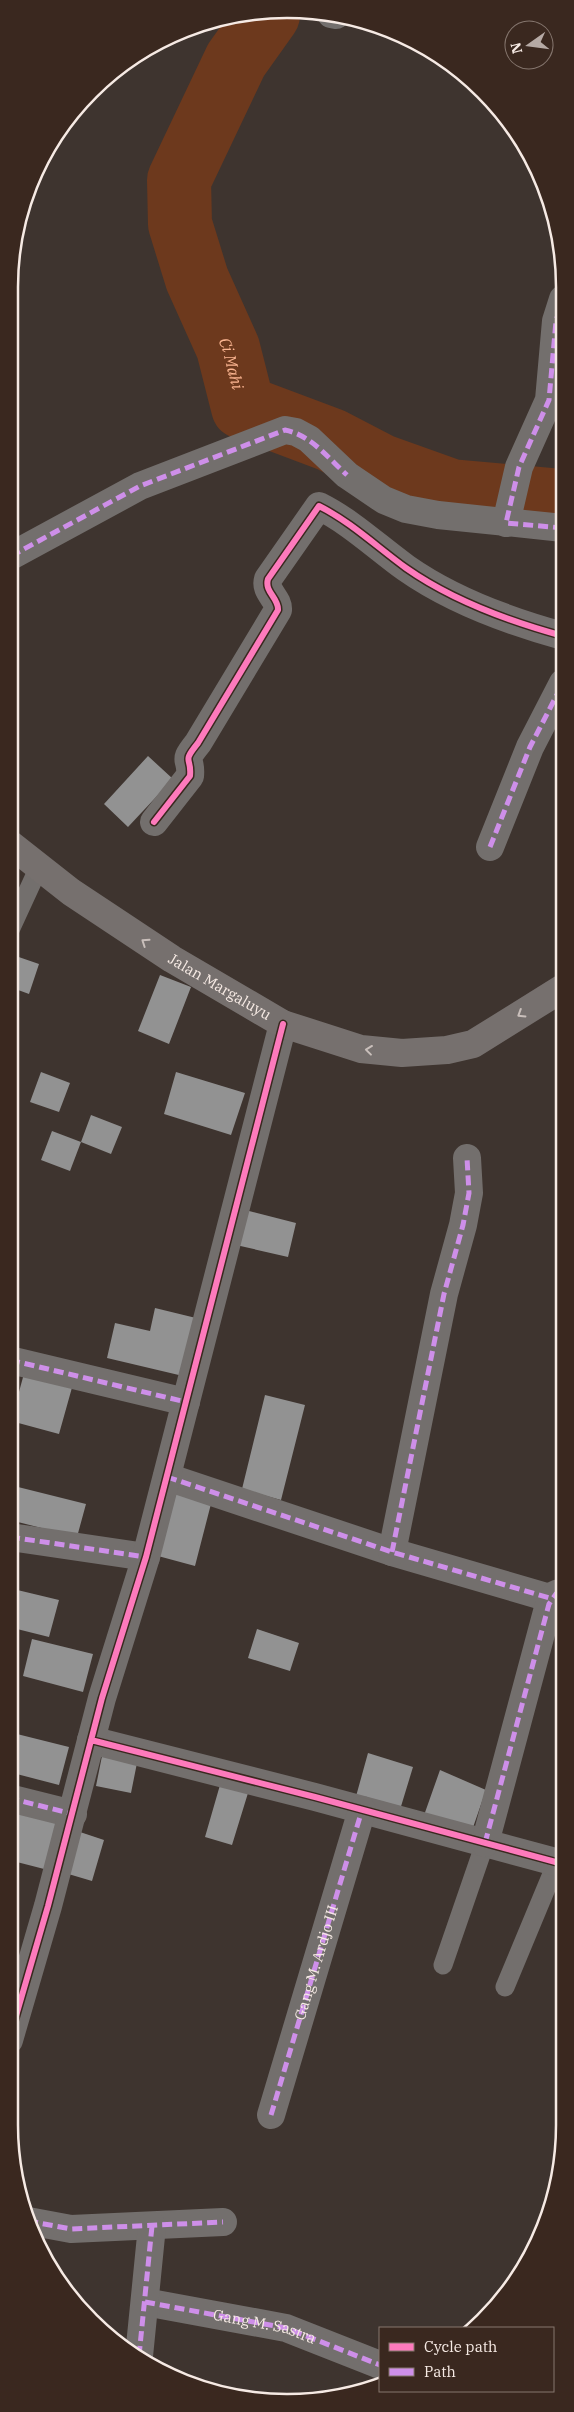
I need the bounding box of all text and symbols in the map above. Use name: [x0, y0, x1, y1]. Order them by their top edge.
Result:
north arrow: [504, 20, 554, 70]
text: N: [506, 41, 526, 56]
water label: Ci Mahi: [214, 334, 248, 391]
one-way arrow: [142, 939, 151, 948]
street label: Jalan Margaluyu: [165, 949, 275, 1024]
one-way arrow: [518, 1007, 527, 1017]
one-way arrow: [364, 1045, 373, 1055]
street label: Gang M. Ardjo III: [290, 1903, 342, 2022]
street label: Gang M. Sastra: [212, 2305, 319, 2348]
legend: [379, 2327, 554, 2392]
text: Cycle path: [424, 2337, 497, 2356]
text: Path: [424, 2362, 456, 2381]

